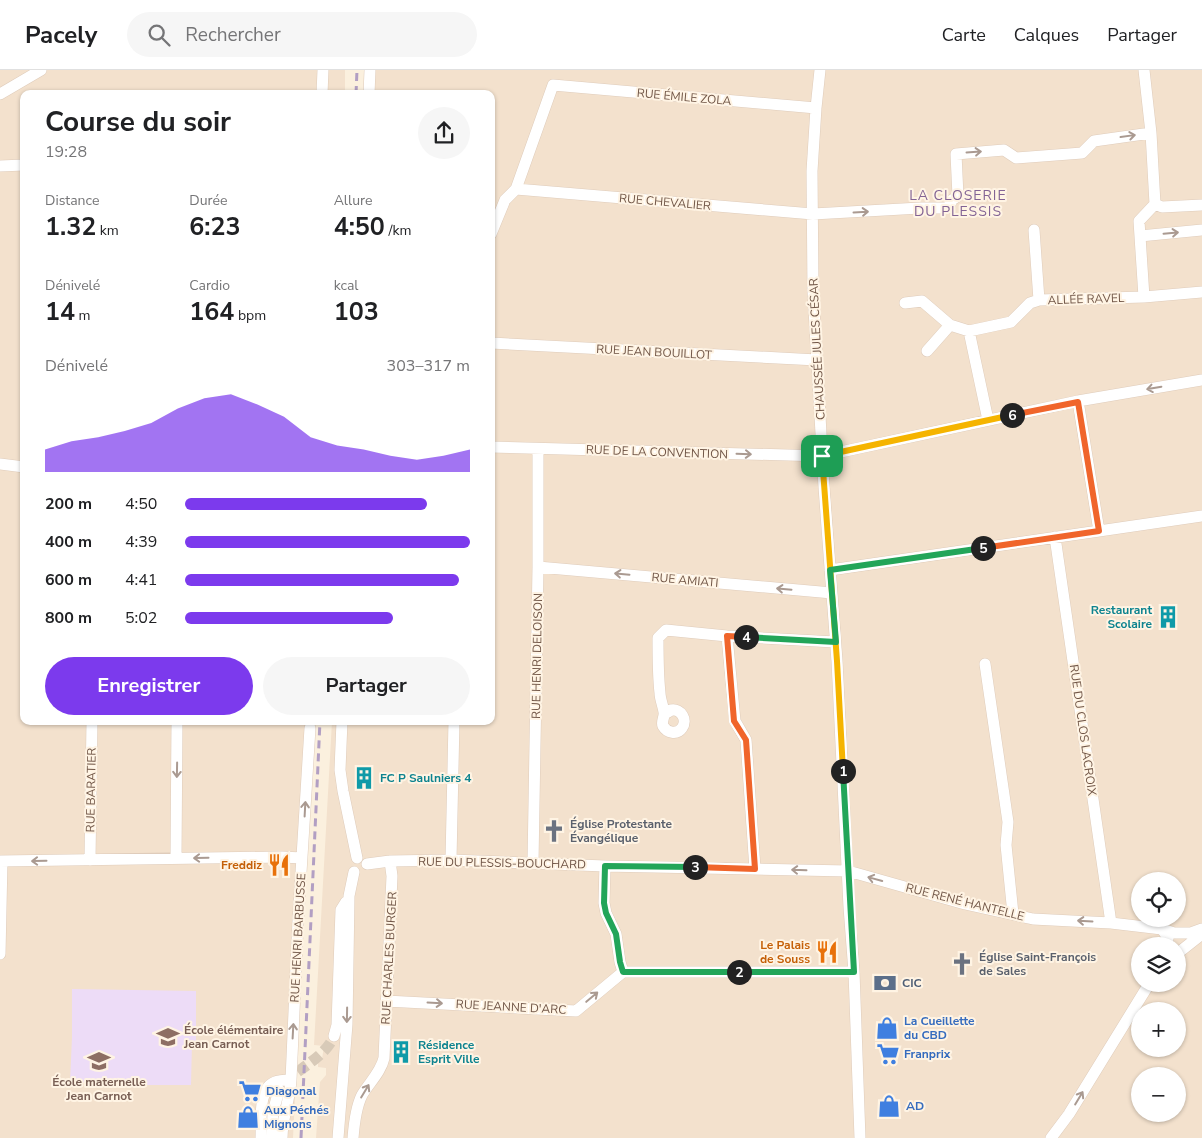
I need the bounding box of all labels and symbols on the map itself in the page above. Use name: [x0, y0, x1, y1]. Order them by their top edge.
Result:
street label: RUE ÉMILE ZOLA: [636, 85, 732, 109]
one-way arrow: [1119, 131, 1135, 141]
one-way arrow: [966, 148, 982, 157]
district label: LA CLOSERIE DU PLESSIS: [909, 186, 1007, 221]
street label: RUE CHEVALIER: [619, 190, 711, 214]
one-way arrow: [853, 207, 869, 216]
one-way arrow: [1162, 228, 1178, 238]
street label: CHAUSSÉE JULES CÉSAR: [805, 278, 829, 420]
street label: ALLÉE RAVEL: [1047, 290, 1125, 308]
street label: RUE JEAN BOUILLOT: [596, 341, 713, 363]
one-way arrow: [1146, 384, 1162, 394]
pin: 6: [1000, 402, 1024, 428]
pin: [801, 435, 843, 477]
street label: RUE DE LA CONVENTION: [586, 442, 728, 462]
one-way arrow: [736, 449, 752, 459]
pin: 5: [970, 536, 996, 560]
street label: RUE AMIATI: [651, 569, 719, 591]
one-way arrow: [614, 570, 630, 579]
one-way arrow: [776, 584, 792, 594]
street label: RUE HENRI DELOISON: [528, 593, 546, 719]
place label: Restaurant Scolaire: [1091, 602, 1152, 632]
building icon: Restaurant Scolaire: [1155, 604, 1181, 630]
pin: 4: [734, 624, 758, 650]
street label: RUE DU CLOS LACROIX: [1066, 663, 1100, 797]
street label: RUE BARATIER: [82, 748, 100, 832]
pin: 1: [830, 758, 856, 784]
one-way arrow: [172, 762, 182, 778]
building icon: FC P Saulniers 4: [351, 765, 377, 791]
place label: FC P Saulniers 4: [380, 770, 471, 786]
one-way arrow: [301, 801, 310, 817]
place label: Église Protestante Évangélique: [570, 816, 673, 846]
church icon: Église Protestante Évangélique: [541, 818, 567, 844]
restaurant icon: Freddiz: [266, 852, 292, 878]
one-way arrow: [194, 853, 210, 863]
street label: RUE DU PLESSIS-BOUCHARD: [418, 854, 586, 872]
pin: 3: [682, 854, 708, 880]
one-way arrow: [31, 856, 47, 865]
place label: Freddiz: [221, 857, 262, 873]
one-way arrow: [791, 865, 808, 875]
street label: RUE HENRI BARBUSSE: [287, 873, 309, 1003]
one-way arrow: [868, 873, 884, 883]
street label: RUE RENÉ HANTELLE: [904, 879, 1026, 925]
street label: RUE CHARLES BURGER: [378, 891, 400, 1025]
one-way arrow: [1077, 917, 1093, 926]
place label: Le Palais de Souss: [760, 937, 810, 967]
restaurant icon: Le Palais de Souss: [814, 939, 840, 965]
place label: Église Saint-François de Sales: [979, 949, 1096, 979]
church icon: Église Saint-François de Sales: [949, 951, 975, 977]
pin: 2: [726, 960, 752, 984]
bank icon: CIC: [872, 970, 898, 996]
place label: CIC: [902, 975, 922, 991]
one-way arrow: [586, 992, 599, 1003]
street label: RUE JEANNE D'ARC: [455, 996, 567, 1018]
one-way arrow: [427, 999, 443, 1008]
one-way arrow: [342, 1006, 352, 1023]
place label: La Cueillette du CBD: [904, 1013, 975, 1043]
shop icon: La Cueillette du CBD: [874, 1015, 900, 1041]
place label: École élémentaire Jean Carnot: [183, 1022, 284, 1052]
one-way arrow: [289, 1023, 298, 1039]
school or university icon: École élémentaire Jean Carnot: [155, 1024, 181, 1050]
place label: Résidence Esprit Ville: [418, 1037, 480, 1067]
building icon: Résidence Esprit Ville: [388, 1039, 414, 1065]
supermarket icon: Franprix: [875, 1041, 901, 1067]
place label: Franprix: [904, 1046, 951, 1062]
school or university icon: École maternelle Jean Carnot: [86, 1048, 112, 1074]
place label: École maternelle Jean Carnot: [52, 1074, 146, 1104]
supermarket icon: Diagonal: [237, 1078, 263, 1104]
place label: Diagonal: [266, 1083, 317, 1099]
one-way arrow: [360, 1085, 370, 1099]
one-way arrow: [1074, 1092, 1084, 1106]
shop icon: AD: [876, 1093, 902, 1119]
place label: AD: [906, 1098, 924, 1114]
place label: Aux Péchés Mignons: [264, 1102, 329, 1132]
shop icon: Aux Péchés Mignons: [235, 1104, 261, 1130]

